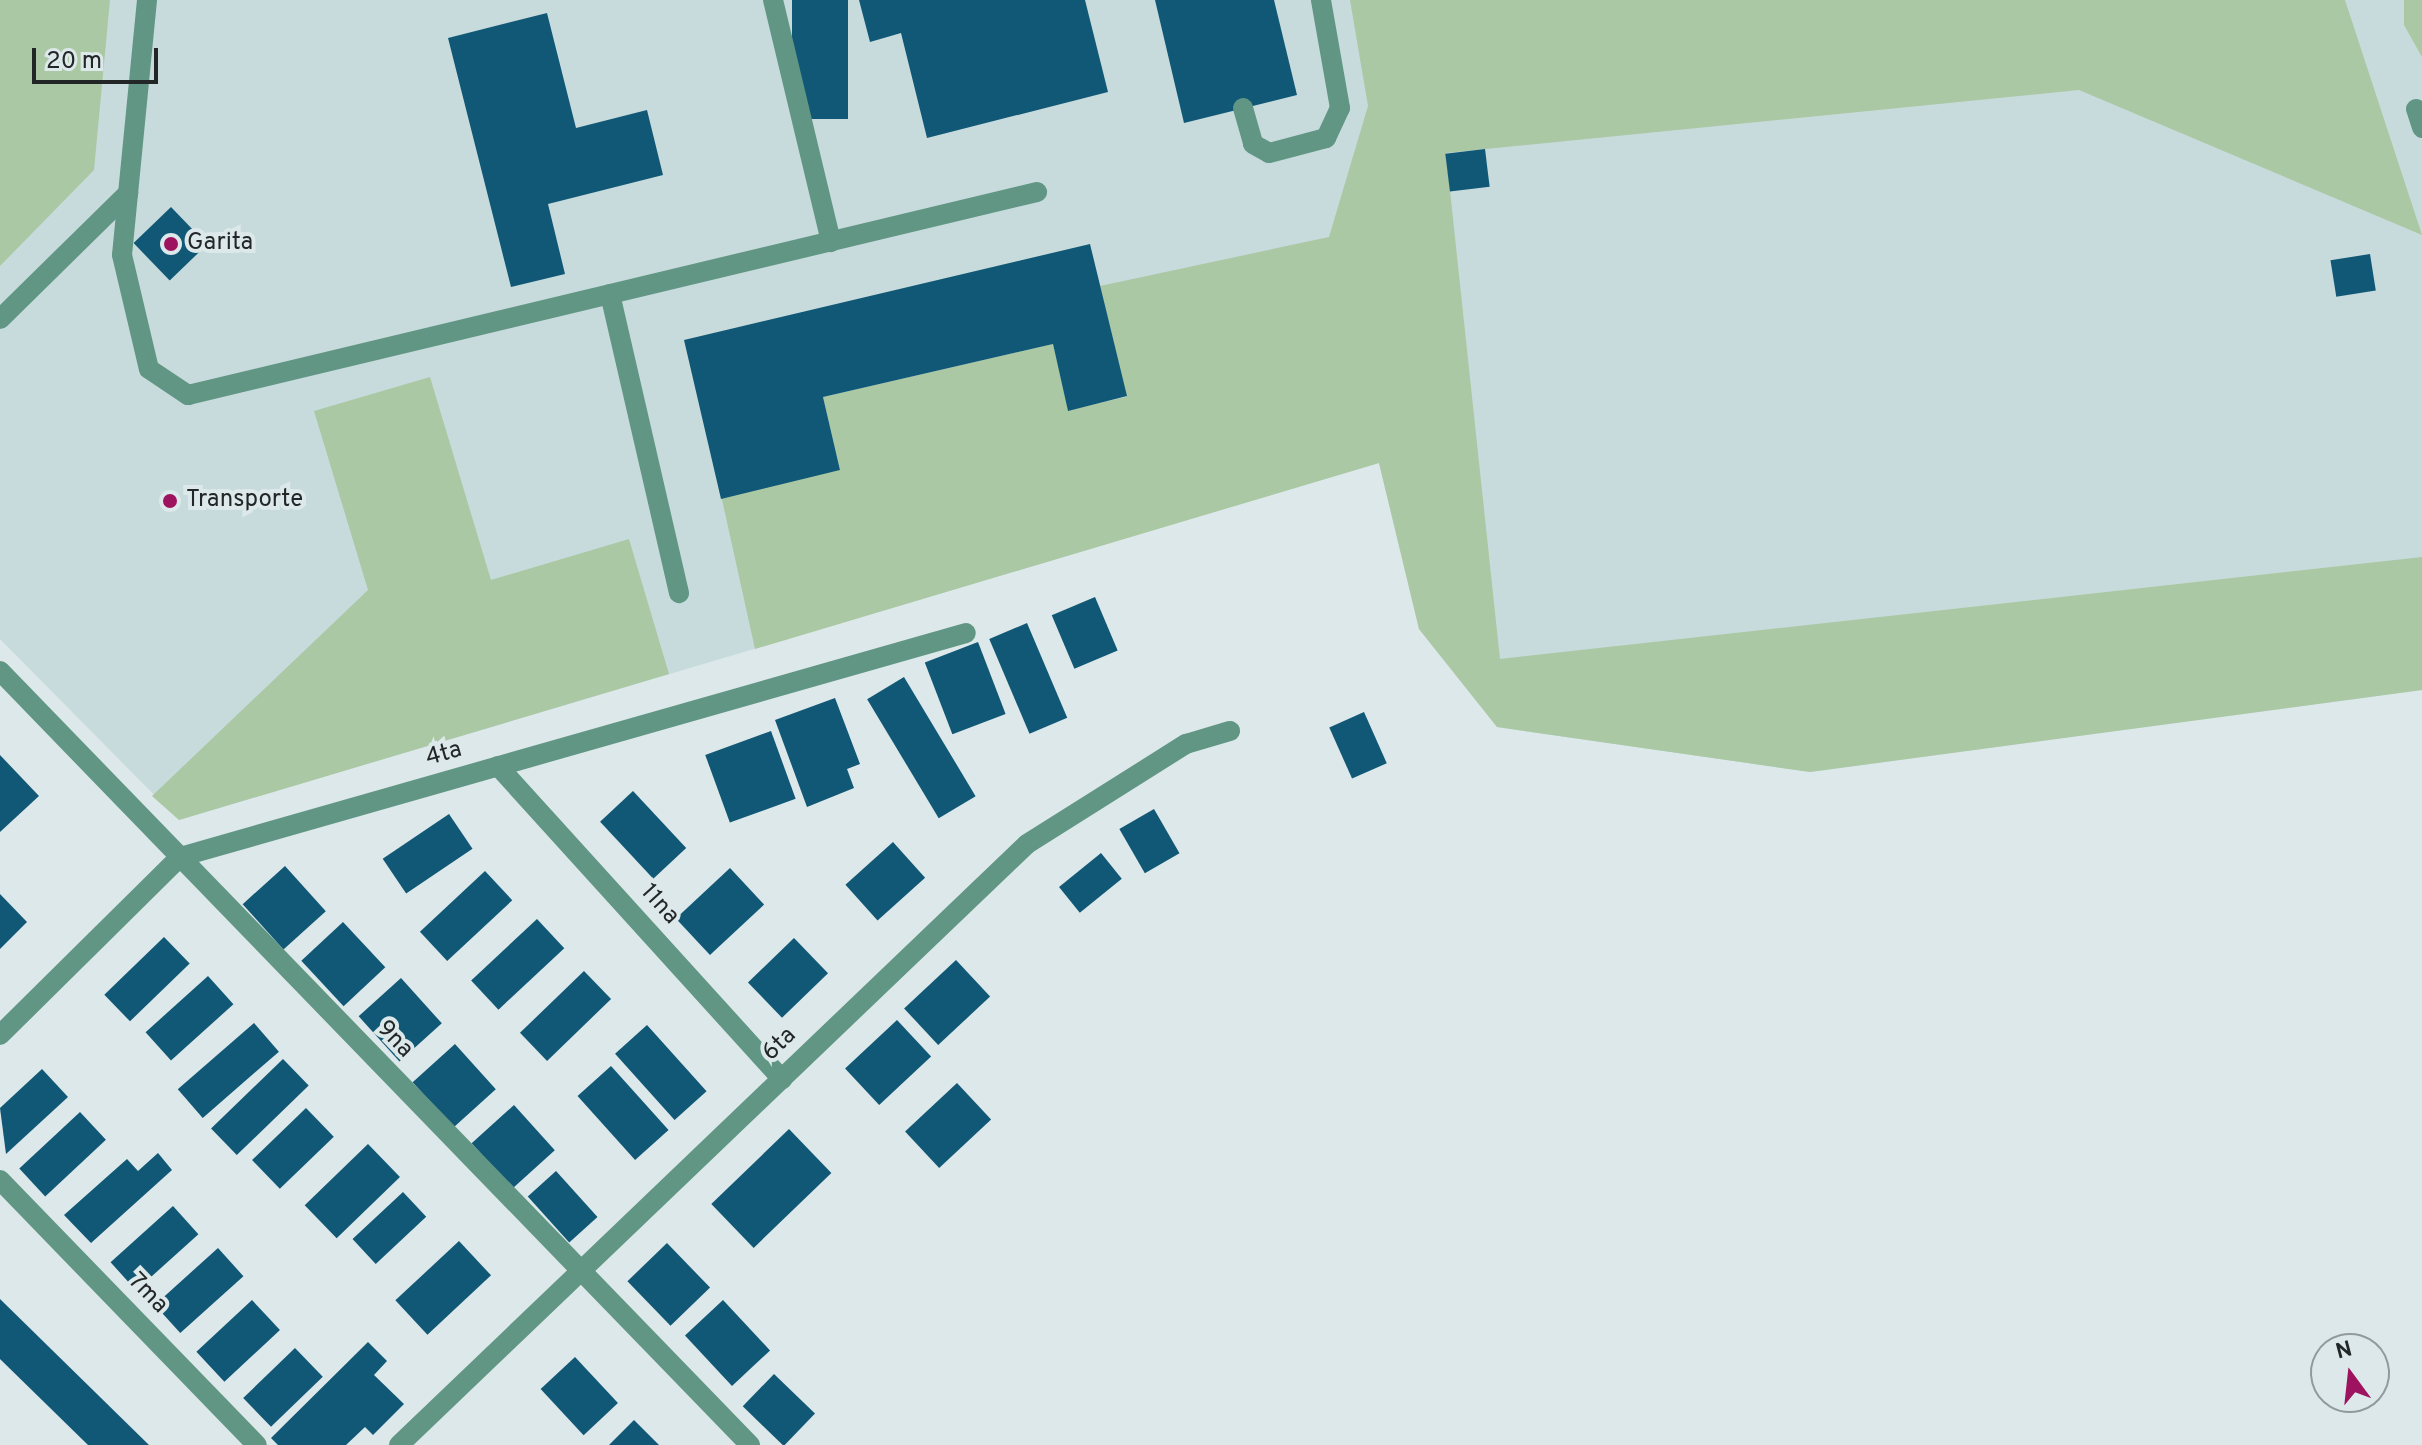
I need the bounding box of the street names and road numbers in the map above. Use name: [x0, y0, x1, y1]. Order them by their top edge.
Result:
street label: 4ta: [423, 736, 465, 774]
street label: 11na: [634, 879, 684, 931]
street label: 9na: [370, 1015, 418, 1065]
street label: 6ta: [757, 1022, 803, 1068]
street label: 7ma: [121, 1268, 173, 1320]

